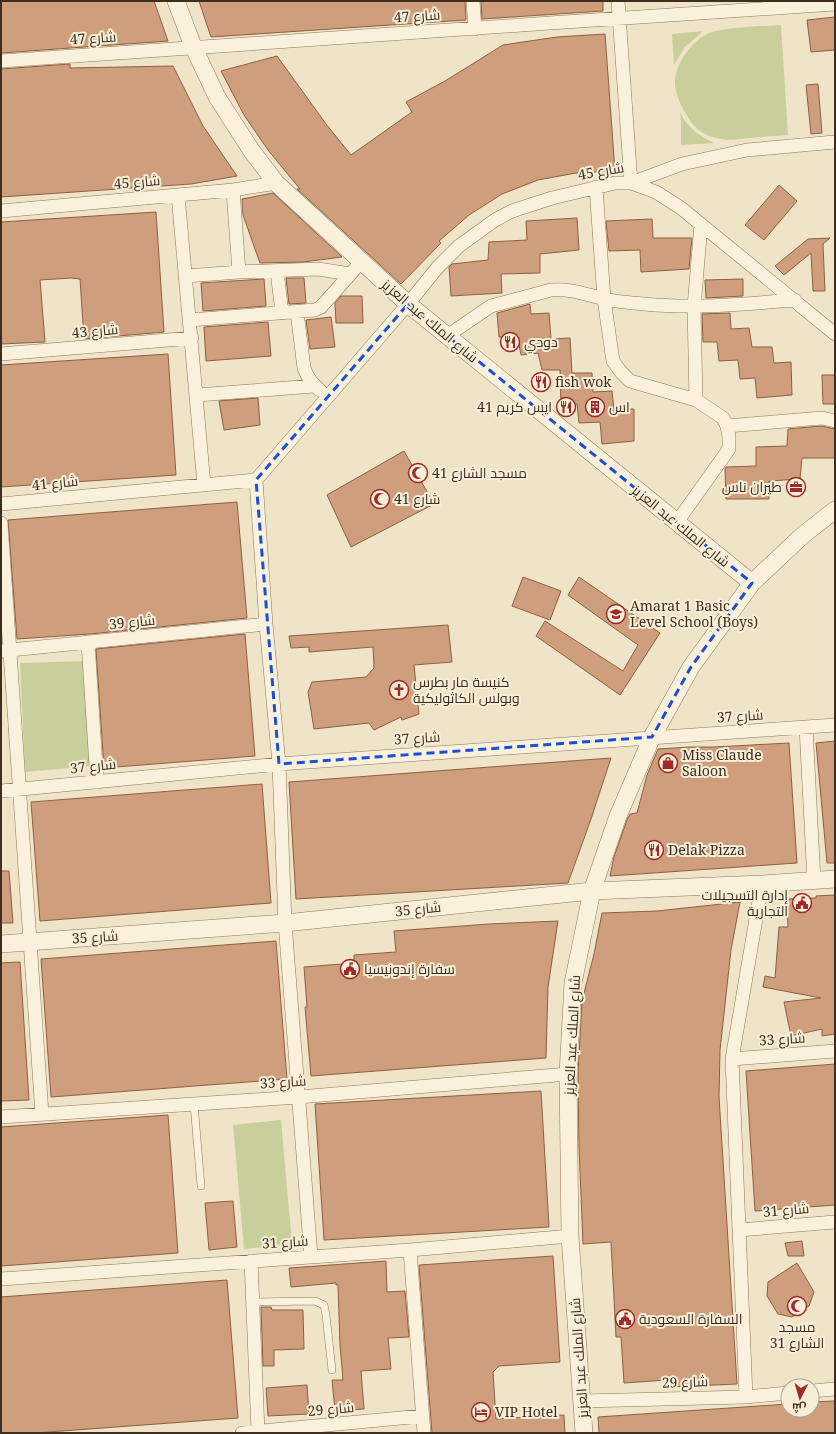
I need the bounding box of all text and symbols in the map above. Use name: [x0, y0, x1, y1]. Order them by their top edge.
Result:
street label: شارع 47: [393, 4, 441, 27]
street label: شارع 47: [69, 26, 117, 49]
street label: شارع 45: [576, 157, 625, 184]
street label: شارع 45: [113, 170, 161, 193]
street label: شارع الملك عبد العزيز: [377, 274, 483, 367]
street label: شارع 43: [71, 319, 119, 342]
restaurant icon: دودي: [499, 331, 521, 353]
place label: دودي: [524, 332, 558, 354]
restaurant icon: fish wok: [530, 371, 552, 393]
place label: fish wok: [555, 372, 612, 391]
restaurant icon: 41 ايس كريم: [555, 396, 577, 418]
building icon: اس: [584, 396, 606, 418]
place label: 41 ايس كريم: [477, 397, 552, 417]
place label: اس: [609, 397, 630, 416]
mosque icon: مسجد الشارع 41: [407, 462, 429, 484]
place label: مسجد الشارع 41: [432, 463, 527, 482]
street label: شارع 41: [31, 471, 79, 494]
office icon: طيران ناس: [785, 476, 807, 498]
place label: طيران ناس: [722, 477, 782, 496]
street label: شارع الملك عبد العزيز: [628, 480, 734, 571]
mosque icon: شارع 41: [369, 488, 391, 510]
place label: شارع 41: [394, 489, 440, 508]
place label: Amarat 1 Basic Level School (Boys): [630, 596, 758, 631]
school or university icon: Amarat 1 Basic Level School (Boys): [605, 603, 627, 625]
street label: شارع 39: [108, 610, 156, 633]
place label: كنيسة مار بطرس وبولس الكاثوليكية: [413, 672, 520, 707]
church icon: كنيسة مار بطرس وبولس الكاثوليكية: [388, 679, 410, 701]
street label: شارع 37: [716, 704, 764, 727]
street label: شارع 37: [393, 726, 441, 749]
place label: Miss Claude Saloon: [682, 745, 762, 780]
shop icon: Miss Claude Saloon: [657, 752, 679, 774]
street label: شارع 37: [69, 754, 117, 777]
restaurant icon: Delak Pizza: [643, 839, 665, 861]
place label: Delak Pizza: [668, 840, 745, 859]
place label: إدارة التسجيلات التجارية: [701, 885, 788, 920]
public building icon: إدارة التسجيلات التجارية: [791, 892, 813, 914]
street label: شارع 35: [394, 897, 442, 920]
street label: شارع 35: [71, 925, 119, 948]
public building icon: سفارة إندونيسيا: [339, 958, 361, 980]
place label: سفارة إندونيسيا: [364, 959, 455, 978]
street label: شارع الملك عبد العزيز: [559, 974, 584, 1097]
street label: شارع 33: [758, 1027, 806, 1050]
street label: شارع 33: [259, 1070, 307, 1093]
street label: شارع 31: [762, 1198, 810, 1221]
street label: شارع 31: [261, 1230, 309, 1253]
mosque icon: مسجد الشارع 31: [786, 1295, 808, 1317]
street label: شارع الملك عبد العزيز: [565, 1297, 592, 1420]
public building icon: السفارة السعودية: [614, 1308, 636, 1330]
place label: السفارة السعودية: [639, 1309, 742, 1328]
place label: مسجد الشارع 31: [770, 1317, 824, 1352]
street label: شارع 29: [661, 1371, 709, 1392]
north arrow: [780, 1378, 820, 1418]
street label: شارع 29: [307, 1397, 355, 1420]
text: ش: [791, 1400, 807, 1417]
hotel icon: VIP Hotel: [470, 1401, 492, 1423]
place label: VIP Hotel: [495, 1402, 558, 1421]

